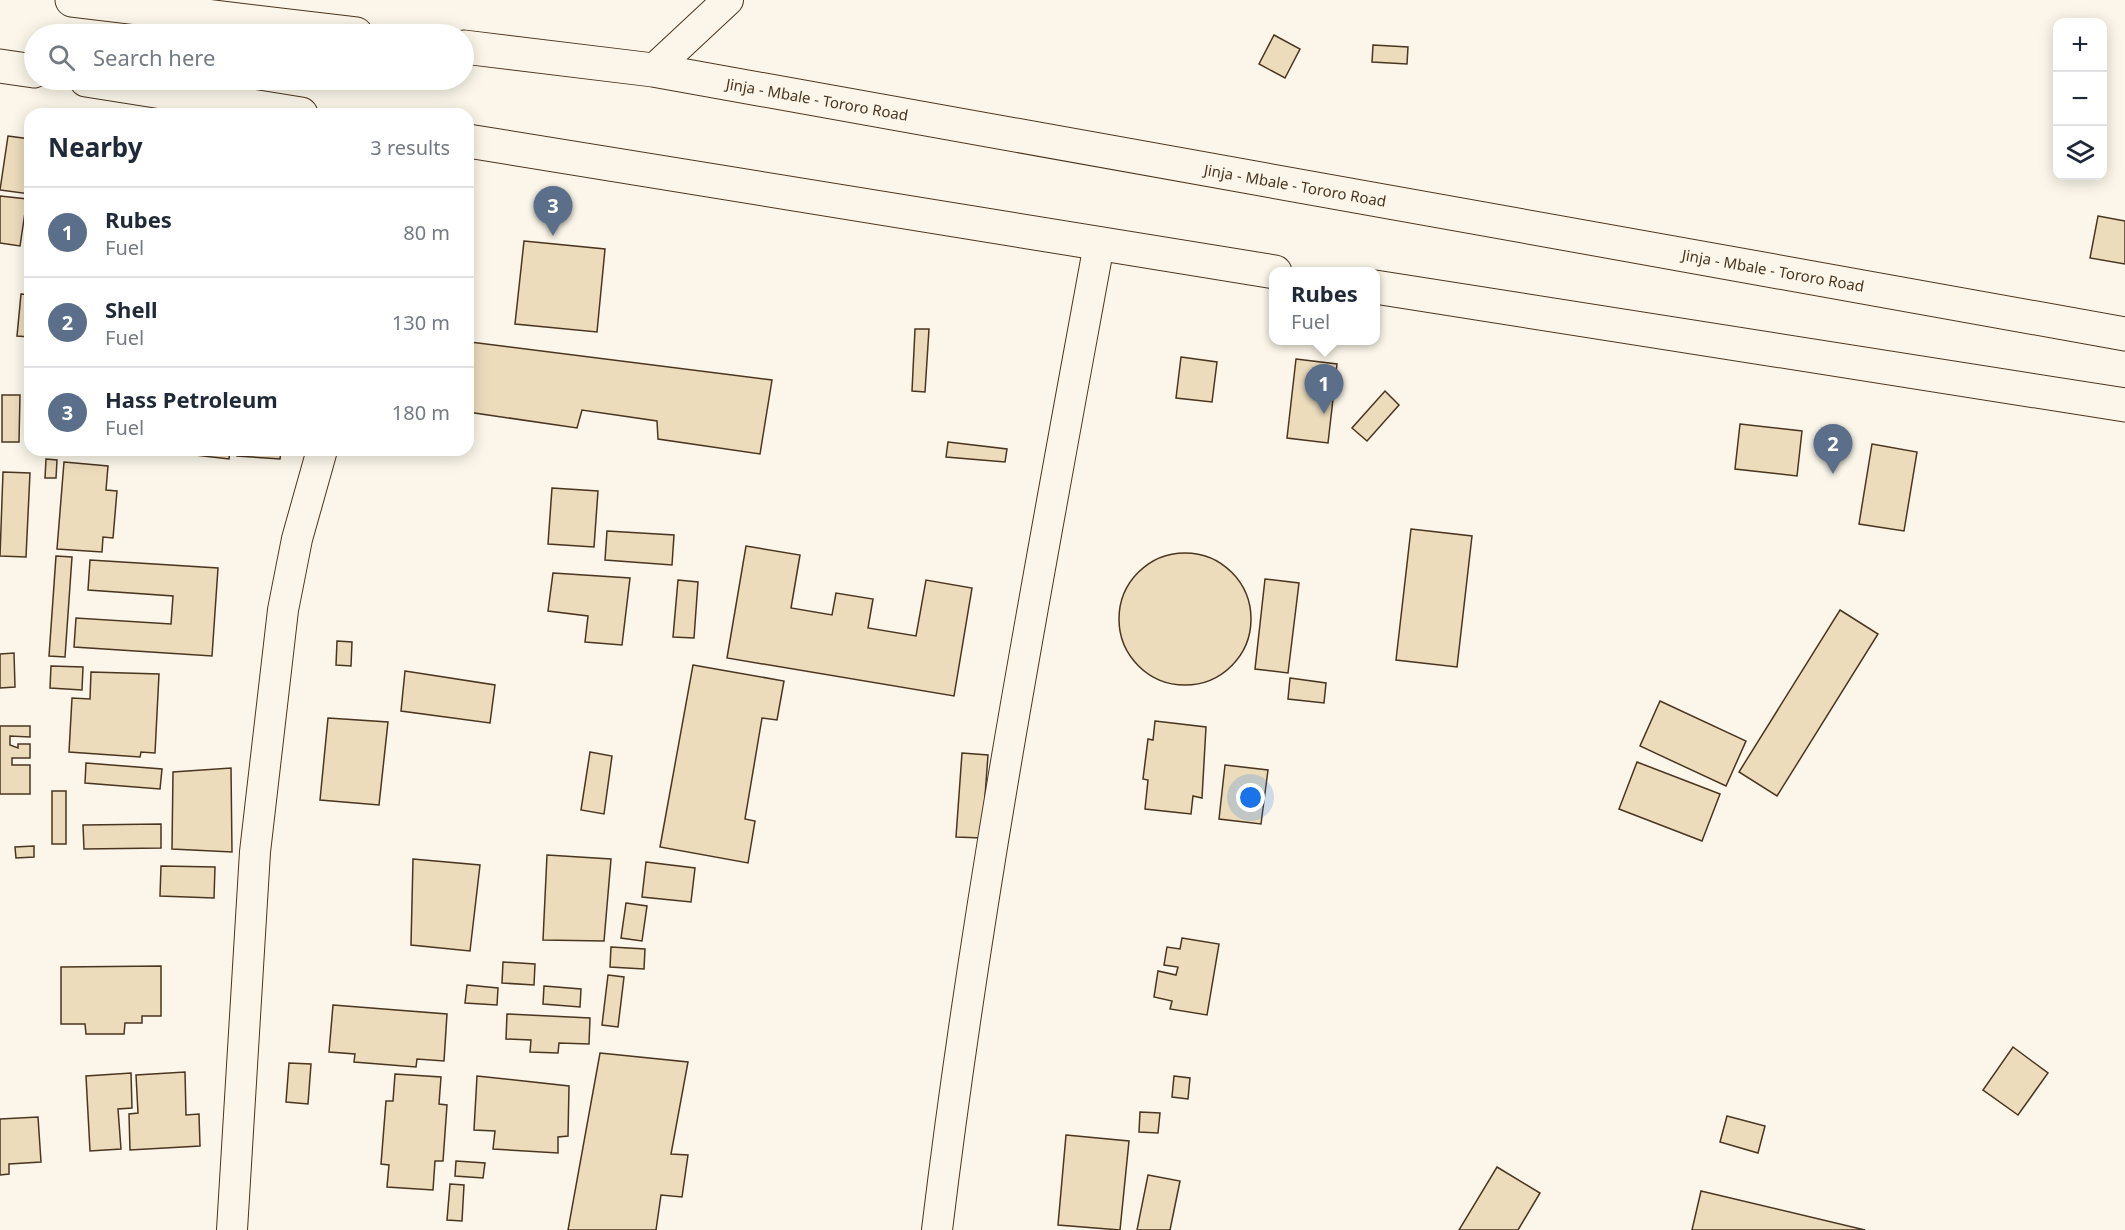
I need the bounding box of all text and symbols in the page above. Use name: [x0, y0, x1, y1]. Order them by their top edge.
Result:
map controls: [2053, 18, 2107, 180]
button: +: [2053, 18, 2107, 72]
search box: [24, 24, 474, 90]
icon: search: [45, 41, 78, 74]
text: Search here: [93, 42, 215, 72]
button: −: [2053, 72, 2107, 126]
street label: Jinja - Mbale - Tororo Road: [723, 73, 910, 125]
button: layers: [2053, 126, 2107, 180]
text: Nearby: [48, 129, 143, 165]
text: 3 results: [370, 134, 450, 161]
street label: Jinja - Mbale - Tororo Road: [1201, 159, 1388, 211]
pin: 3: [534, 186, 572, 236]
text: Rubes: [105, 204, 172, 234]
text: 1: [62, 219, 73, 246]
text: 80 m: [403, 219, 450, 246]
text: Fuel: [105, 234, 144, 261]
street label: Jinja - Mbale - Tororo Road: [1679, 244, 1866, 296]
popup: [1269, 267, 1380, 345]
text: Rubes: [1291, 278, 1358, 308]
text: Shell: [105, 294, 158, 324]
text: Fuel: [1291, 308, 1330, 335]
text: 2: [62, 309, 73, 336]
text: 130 m: [392, 309, 450, 336]
text: Fuel: [105, 324, 144, 351]
pin: 1: [1304, 364, 1344, 414]
text: Hass Petroleum: [105, 384, 278, 414]
text: 3: [62, 399, 73, 426]
text: 180 m: [392, 399, 450, 426]
text: Fuel: [105, 414, 144, 441]
pin: 2: [1814, 424, 1852, 474]
your location: [1236, 783, 1265, 812]

